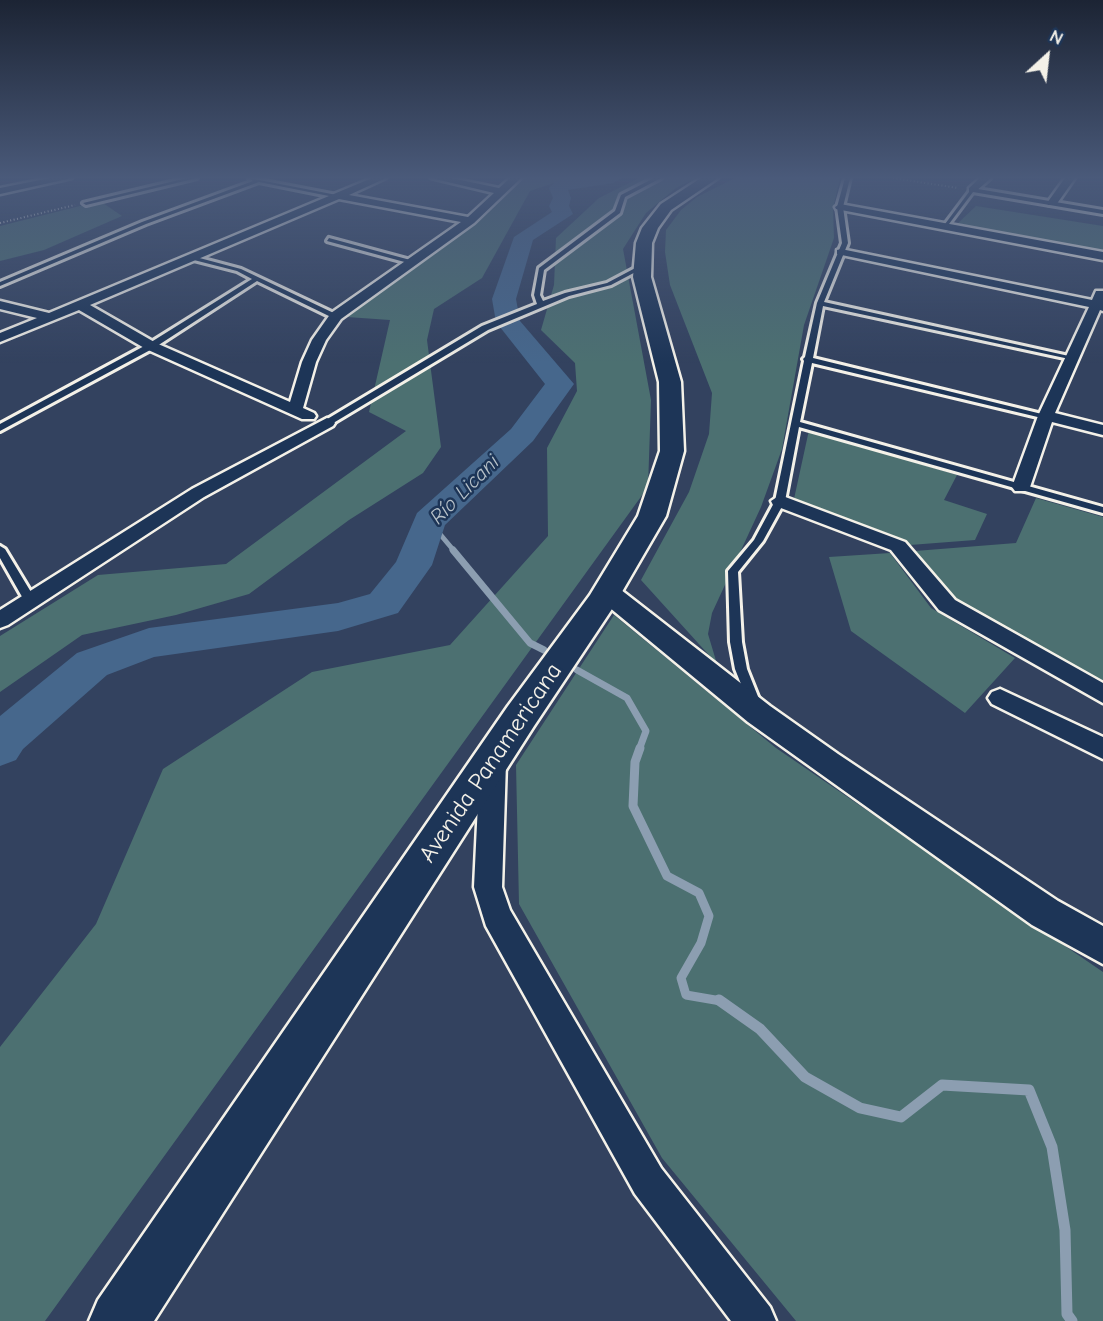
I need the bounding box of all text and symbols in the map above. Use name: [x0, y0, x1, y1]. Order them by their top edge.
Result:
north arrow: [1012, 21, 1082, 91]
text: N: [1046, 25, 1067, 50]
water label: Río Licani: [425, 450, 505, 530]
street label: Avenida Panamericana: [414, 658, 568, 868]

